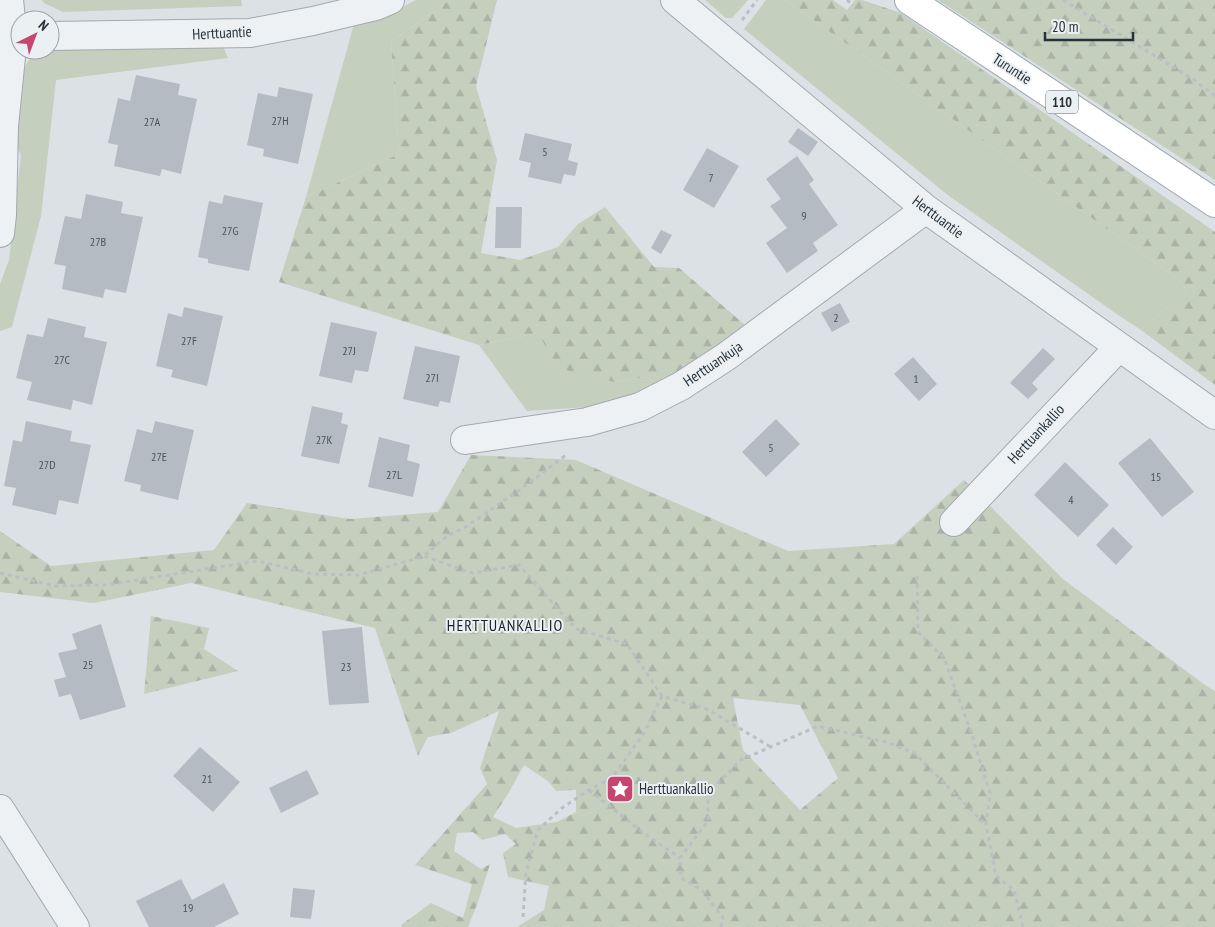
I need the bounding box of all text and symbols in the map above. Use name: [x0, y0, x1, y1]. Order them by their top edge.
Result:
north arrow: [10, 10, 60, 60]
scale bar: [1045, 10, 1132, 42]
text: N: [35, 16, 53, 35]
text: 20 m: [1052, 17, 1078, 36]
street label: Herttuantie: [192, 21, 252, 44]
street label: Turuntie: [989, 49, 1035, 88]
road number: 110: [1046, 90, 1078, 114]
house number: 27H: [271, 113, 289, 128]
house number: 27A: [144, 114, 160, 129]
house number: 5: [542, 144, 548, 159]
house number: 7: [708, 170, 714, 185]
street label: Herttuantie: [909, 191, 968, 242]
house number: 9: [801, 208, 807, 223]
house number: 27G: [222, 223, 238, 238]
house number: 27B: [90, 234, 107, 249]
house number: 2: [833, 310, 839, 325]
house number: 27F: [181, 333, 197, 348]
street label: Herttuankuja: [679, 337, 746, 390]
house number: 27J: [342, 343, 356, 358]
house number: 27C: [54, 352, 71, 367]
house number: 27I: [425, 370, 439, 385]
house number: 1: [913, 371, 919, 386]
street label: Herttuankallio: [1003, 400, 1068, 467]
house number: 27K: [316, 432, 332, 447]
house number: 5: [768, 440, 774, 455]
house number: 27E: [151, 449, 167, 464]
house number: 27D: [38, 457, 56, 472]
house number: 27L: [386, 467, 402, 482]
house number: 15: [1151, 469, 1161, 484]
house number: 4: [1068, 492, 1074, 507]
district label: HERTTUANKALLIO: [447, 615, 563, 635]
house number: 25: [83, 657, 93, 672]
house number: 23: [341, 659, 351, 674]
house number: 21: [202, 771, 212, 786]
place icon: Herttuankallio: [605, 774, 635, 804]
place label: Herttuankallio: [639, 779, 714, 798]
house number: 19: [183, 900, 193, 915]

